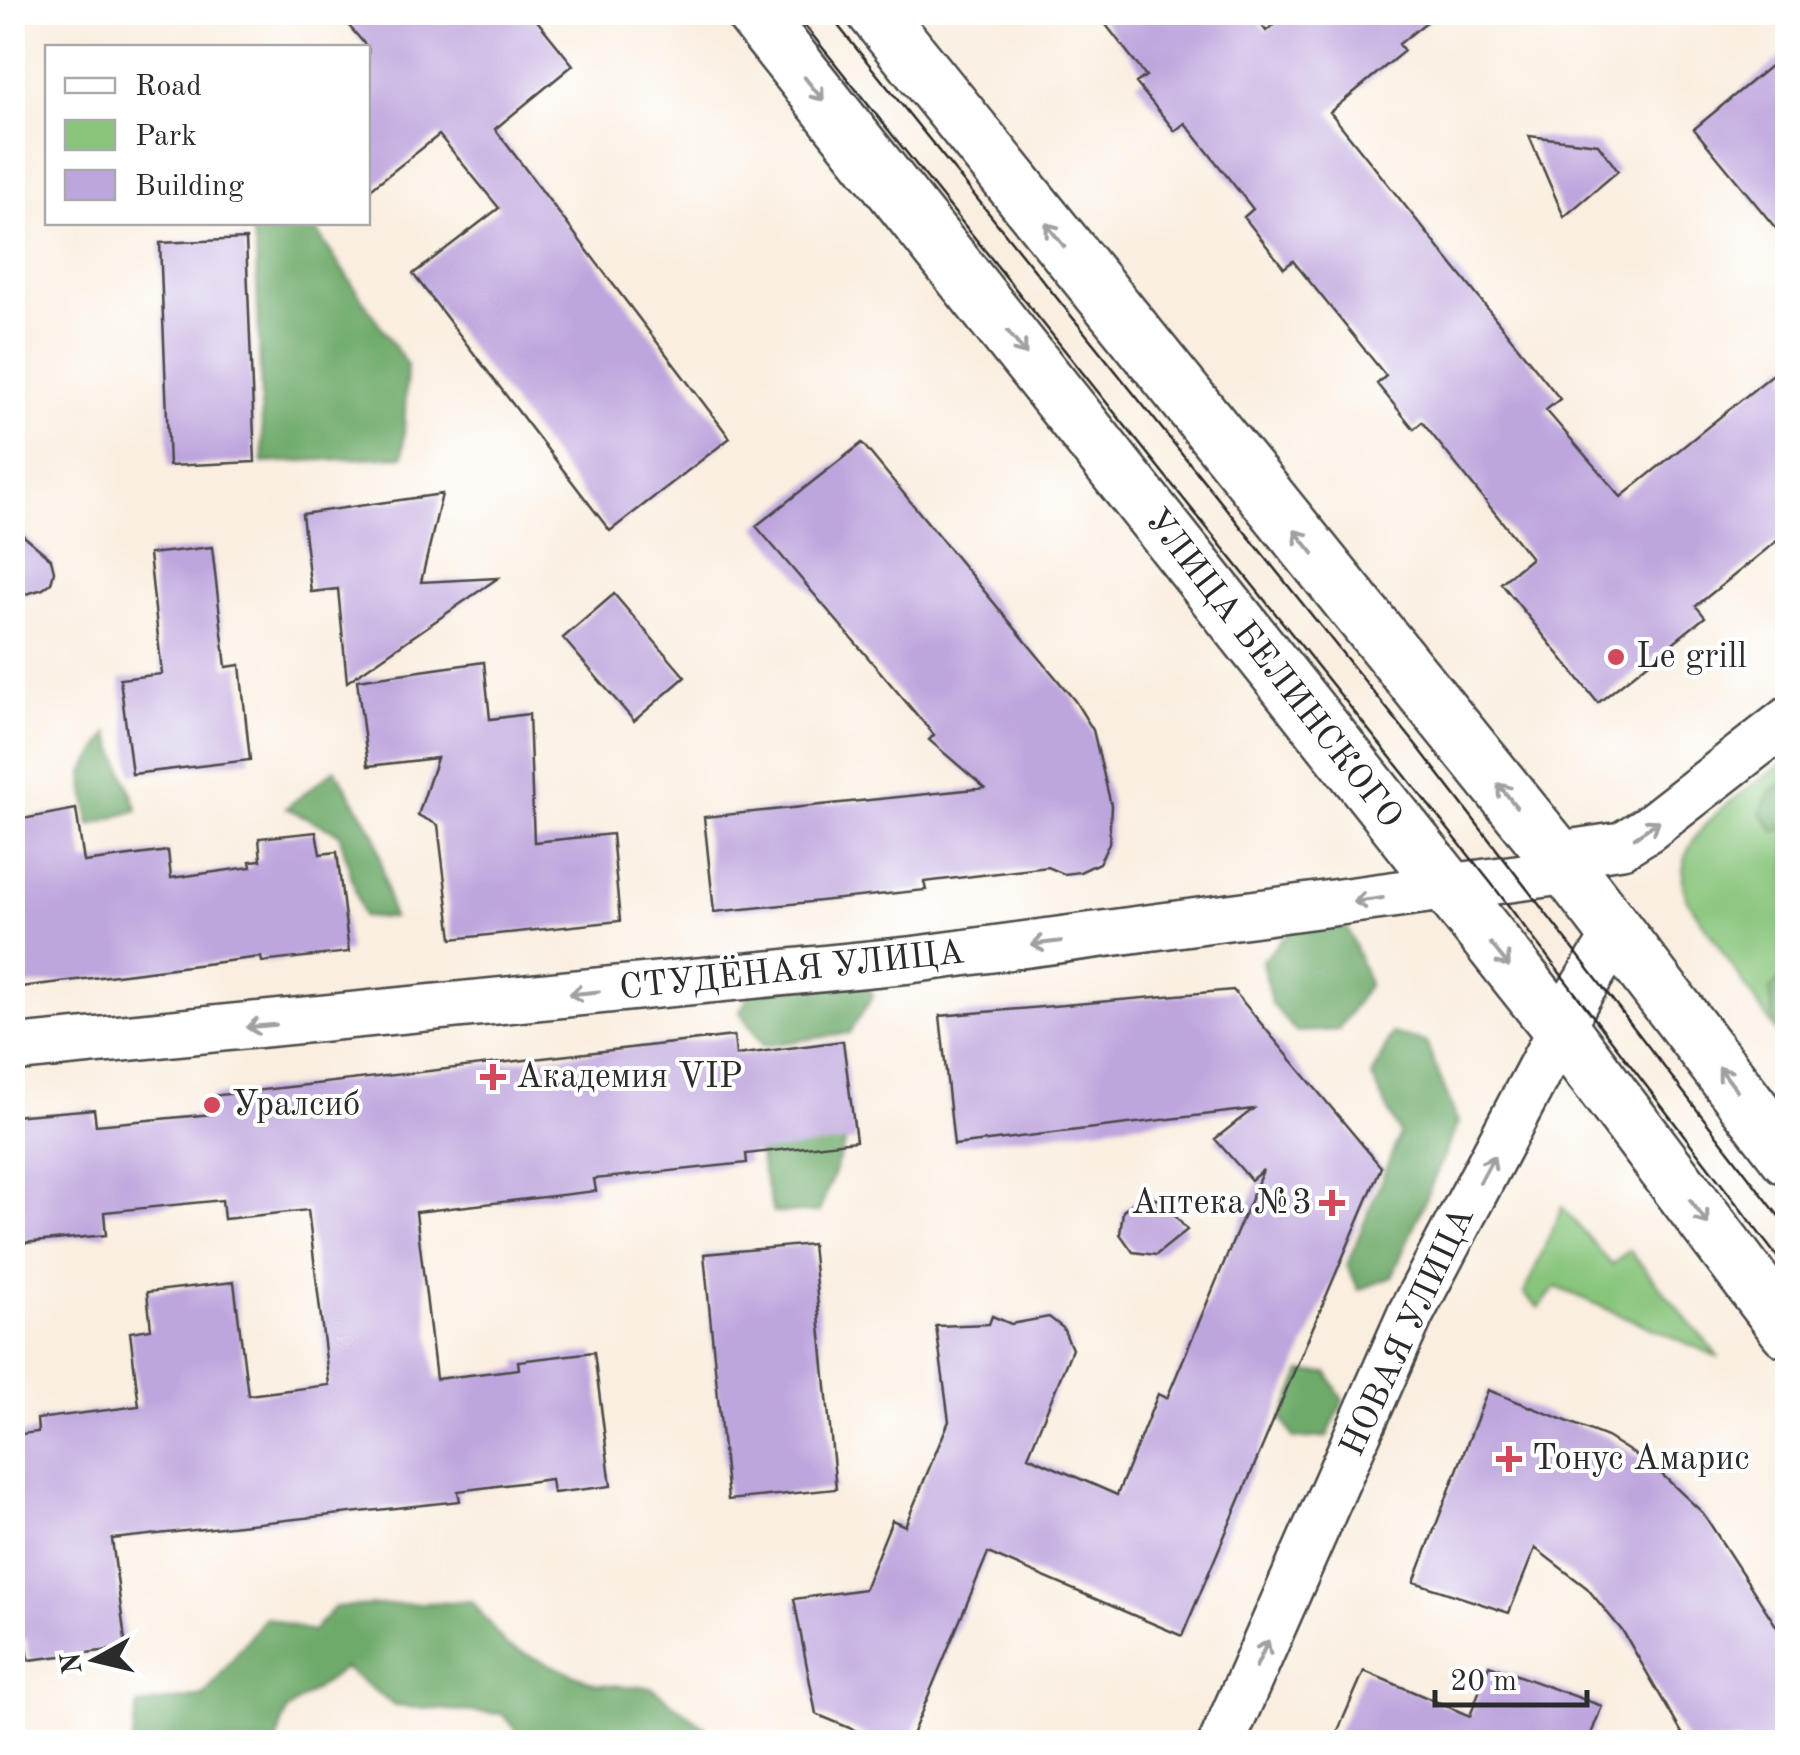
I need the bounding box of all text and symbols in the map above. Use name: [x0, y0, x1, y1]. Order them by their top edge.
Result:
legend: [45, 45, 370, 225]
text: Road: [135, 72, 202, 102]
one-way arrow: [803, 75, 825, 101]
text: Park: [135, 122, 197, 152]
text: Building: [135, 172, 244, 202]
one-way arrow: [1044, 223, 1066, 249]
one-way arrow: [1006, 329, 1028, 355]
street label: УЛИЦА БЕЛИНСКОГО: [1138, 503, 1408, 835]
one-way arrow: [1293, 530, 1315, 556]
place label: Le grill: [1636, 640, 1747, 675]
marker: Le grill: [1605, 646, 1627, 668]
one-way arrow: [1497, 783, 1519, 809]
one-way arrow: [1632, 819, 1660, 840]
one-way arrow: [1353, 891, 1385, 910]
street label: СТУДЁНАЯ УЛИЦА: [617, 930, 966, 1007]
one-way arrow: [1031, 935, 1063, 953]
one-way arrow: [1489, 941, 1511, 967]
one-way arrow: [568, 984, 601, 1003]
one-way arrow: [245, 1017, 277, 1036]
place label: Академия VIP: [516, 1060, 742, 1095]
marker: Академия VIP: [480, 1064, 506, 1090]
one-way arrow: [1718, 1066, 1739, 1093]
place label: Уралсиб: [232, 1088, 360, 1123]
marker: Уралсиб: [201, 1094, 223, 1116]
one-way arrow: [1478, 1154, 1497, 1184]
place label: Аптека №3: [1131, 1186, 1312, 1221]
marker: Аптека №3: [1321, 1192, 1343, 1214]
one-way arrow: [1689, 1198, 1710, 1225]
street label: НОВАЯ УЛИЦА: [1335, 1202, 1481, 1462]
place label: Тонус Амарис: [1532, 1442, 1750, 1477]
marker: Тонус Амарис: [1496, 1446, 1522, 1472]
north arrow: [45, 1610, 145, 1710]
one-way arrow: [1254, 1639, 1272, 1670]
scale bar: [1435, 1645, 1588, 1707]
text: N: [58, 1650, 89, 1676]
text: 20 m: [1450, 1667, 1517, 1697]

